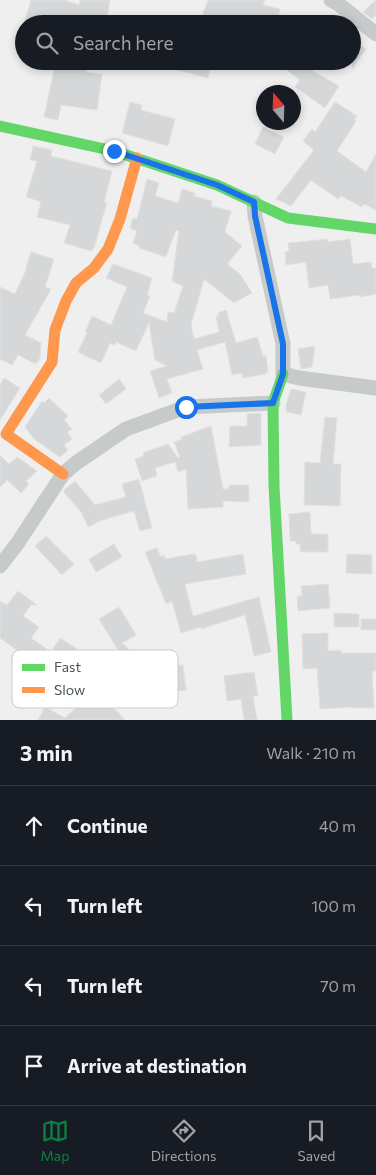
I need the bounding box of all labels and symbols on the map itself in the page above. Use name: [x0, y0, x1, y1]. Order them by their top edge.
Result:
north arrow: [256, 85, 301, 130]
route end: [103, 140, 126, 163]
route start: [175, 396, 198, 419]
legend: [12, 650, 178, 708]
text: Fast: [54, 658, 81, 675]
text: Slow: [54, 681, 85, 698]

